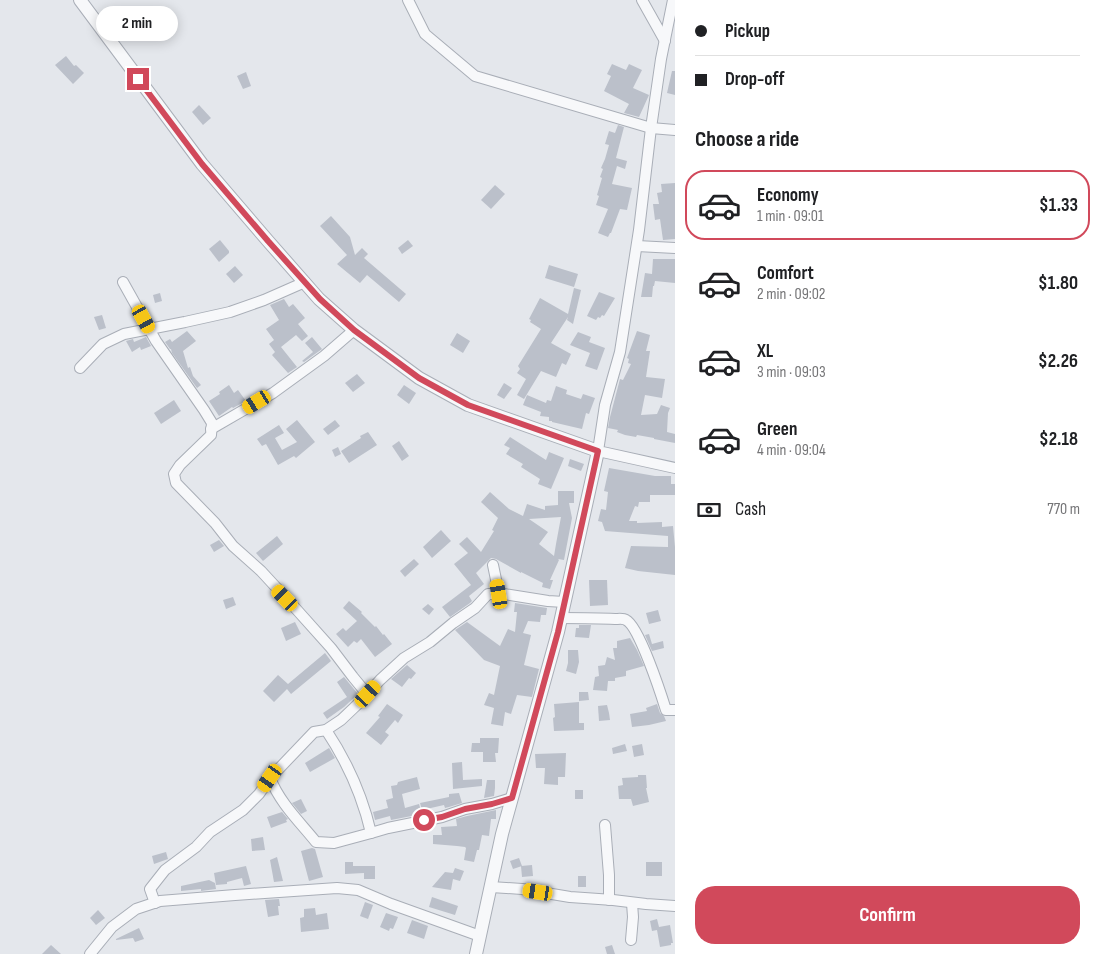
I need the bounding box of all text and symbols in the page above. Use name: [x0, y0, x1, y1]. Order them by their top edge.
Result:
callout: 2 min: [97, 7, 179, 42]
text: 2 min: [122, 14, 152, 33]
text: Pickup: [725, 20, 770, 43]
route end: [127, 68, 149, 90]
text: Drop-off: [725, 68, 785, 91]
text: Choose a ride: [695, 126, 799, 153]
icon: car: [697, 183, 742, 228]
text: Economy: [757, 184, 819, 207]
text: $1.33: [1039, 194, 1078, 217]
text: 1 min · 09:01: [757, 207, 823, 226]
icon: car: [697, 261, 742, 306]
text: Comfort: [757, 262, 814, 285]
text: $1.80: [1038, 272, 1078, 295]
text: 2 min · 09:02: [757, 285, 825, 304]
car: [130, 302, 157, 336]
icon: car: [697, 339, 742, 384]
text: XL: [757, 340, 773, 363]
text: $2.26: [1038, 350, 1078, 373]
text: 3 min · 09:03: [757, 363, 826, 382]
car: [240, 388, 273, 416]
icon: car: [697, 417, 742, 462]
text: Green: [757, 418, 797, 441]
text: $2.18: [1039, 428, 1078, 451]
text: 4 min · 09:04: [757, 441, 826, 460]
icon: cash: [695, 496, 723, 524]
text: Cash: [735, 498, 766, 521]
text: 770 m: [1047, 500, 1080, 519]
car: [489, 578, 508, 610]
car: [269, 582, 300, 614]
car: [352, 678, 383, 710]
car: [255, 761, 284, 795]
route start: [413, 809, 435, 831]
car: [522, 882, 553, 902]
button: Confirm: [695, 886, 1080, 944]

